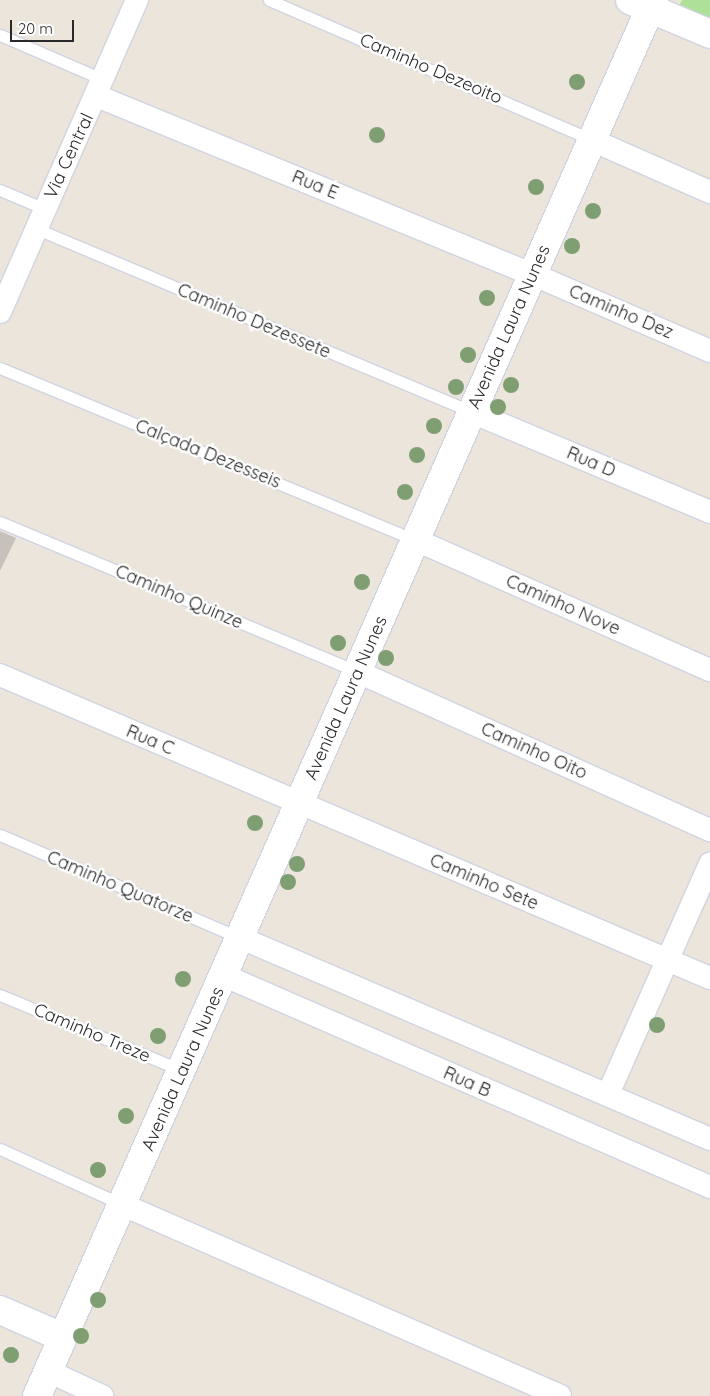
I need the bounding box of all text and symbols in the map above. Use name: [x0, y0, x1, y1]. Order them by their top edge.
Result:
scale bar: [12, 10, 76, 42]
text: 20 m: [18, 19, 53, 38]
street label: Caminho Dezeoito: [356, 29, 506, 109]
street label: Via Central: [40, 110, 98, 202]
street label: Rua E: [289, 166, 341, 204]
street label: Avenida Laura Nunes: [463, 242, 555, 412]
street label: Caminho Dezessete: [174, 279, 334, 363]
street label: Caminho Dez: [566, 280, 676, 344]
street label: Calçada Dezesseis: [132, 415, 284, 493]
street label: Rua D: [563, 442, 619, 482]
street label: Caminho Quinze: [112, 560, 246, 634]
street label: Caminho Nove: [503, 570, 623, 640]
street label: Avenida Laura Nunes: [300, 613, 392, 783]
street label: Caminho Oito: [478, 718, 590, 784]
street label: Rua C: [123, 720, 177, 760]
street label: Caminho Quatorze: [44, 846, 196, 928]
street label: Caminho Sete: [426, 849, 542, 915]
street label: Avenida Laura Nunes: [137, 984, 229, 1154]
street label: Caminho Treze: [31, 999, 153, 1067]
street label: Rua B: [440, 1062, 494, 1102]

